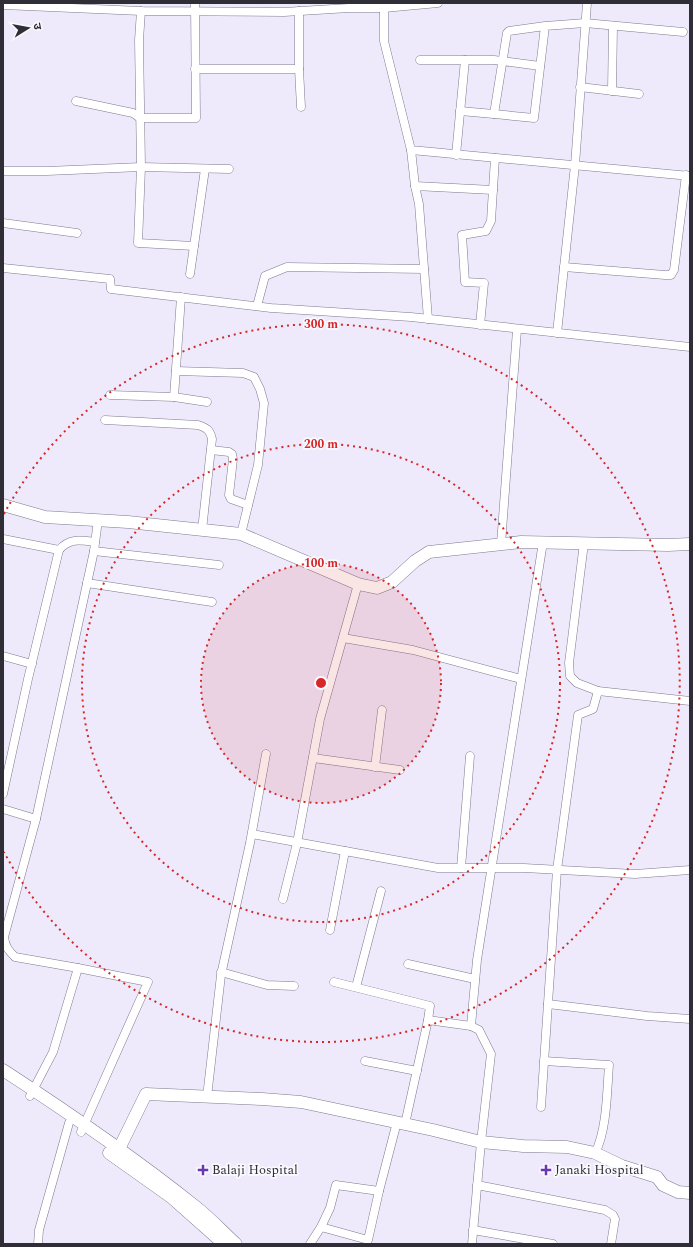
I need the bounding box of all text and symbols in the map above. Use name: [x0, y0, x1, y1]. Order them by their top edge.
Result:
north arrow: [8, 8, 48, 48]
text: उ: [28, 21, 46, 32]
text: 300 m: [304, 315, 338, 334]
text: 200 m: [304, 435, 338, 454]
text: 100 m: [304, 554, 338, 573]
centre of rings: [314, 676, 328, 690]
place label: Balaji Hospital: [212, 1160, 298, 1180]
place label: Janaki Hospital: [555, 1160, 644, 1180]
marker: Balaji Hospital: [197, 1164, 209, 1176]
marker: Janaki Hospital: [540, 1164, 552, 1176]

